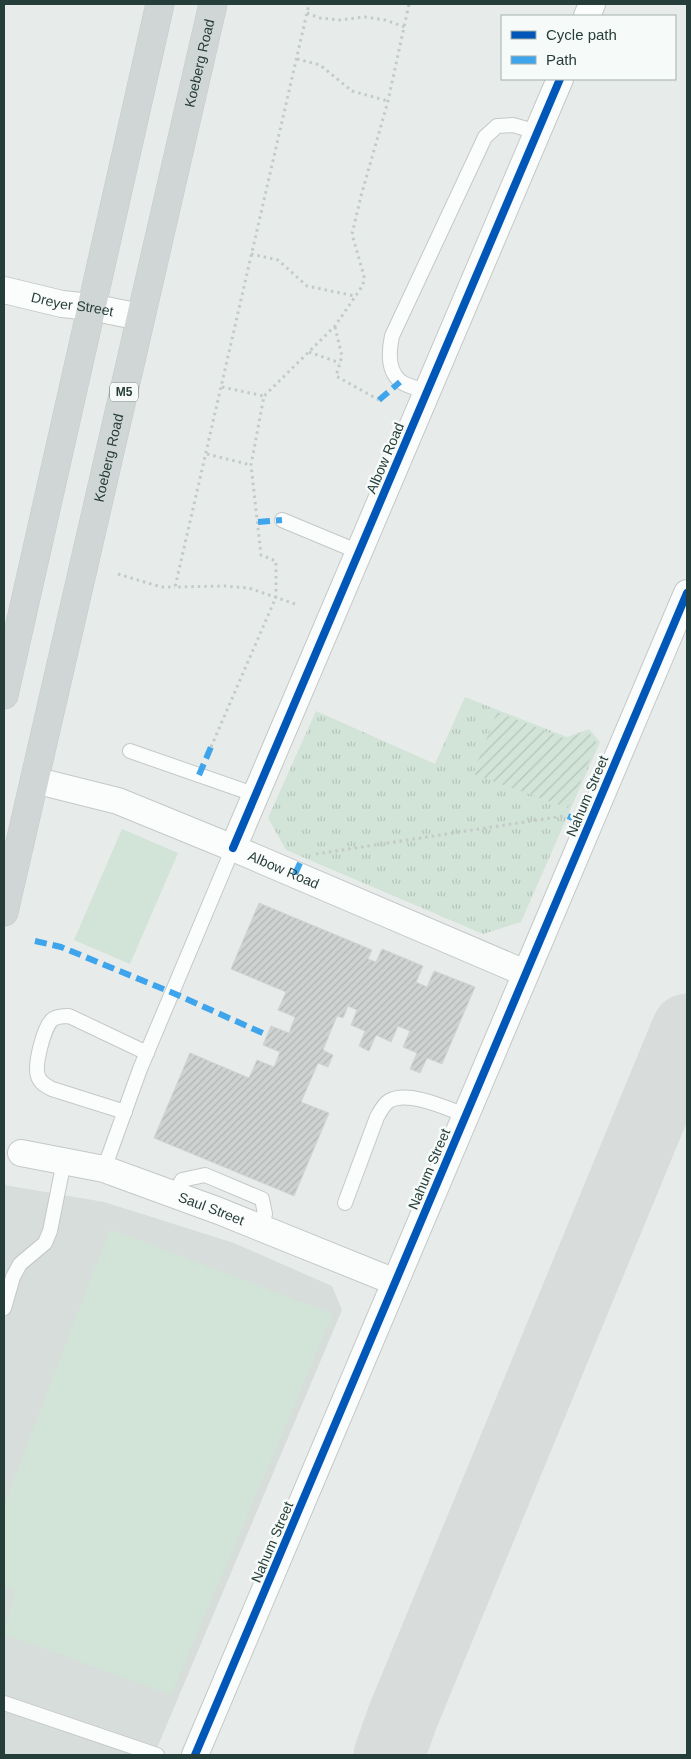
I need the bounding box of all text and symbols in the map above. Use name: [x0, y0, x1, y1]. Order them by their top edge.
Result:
legend: [501, 15, 676, 80]
street label: Koeberg Road: [181, 17, 217, 109]
text: Cycle path: [546, 26, 617, 43]
text: Path: [546, 51, 577, 68]
street label: Dreyer Street: [30, 289, 115, 319]
road number: M5: [110, 382, 138, 402]
street label: Koeberg Road: [91, 412, 126, 504]
street label: Albow Road: [363, 420, 407, 496]
street label: Nahum Street: [563, 753, 611, 839]
street label: Albow Road: [246, 847, 322, 892]
street label: Nahum Street: [405, 1126, 453, 1212]
street label: Saul Street: [176, 1189, 247, 1228]
street label: Nahum Street: [248, 1499, 296, 1585]

